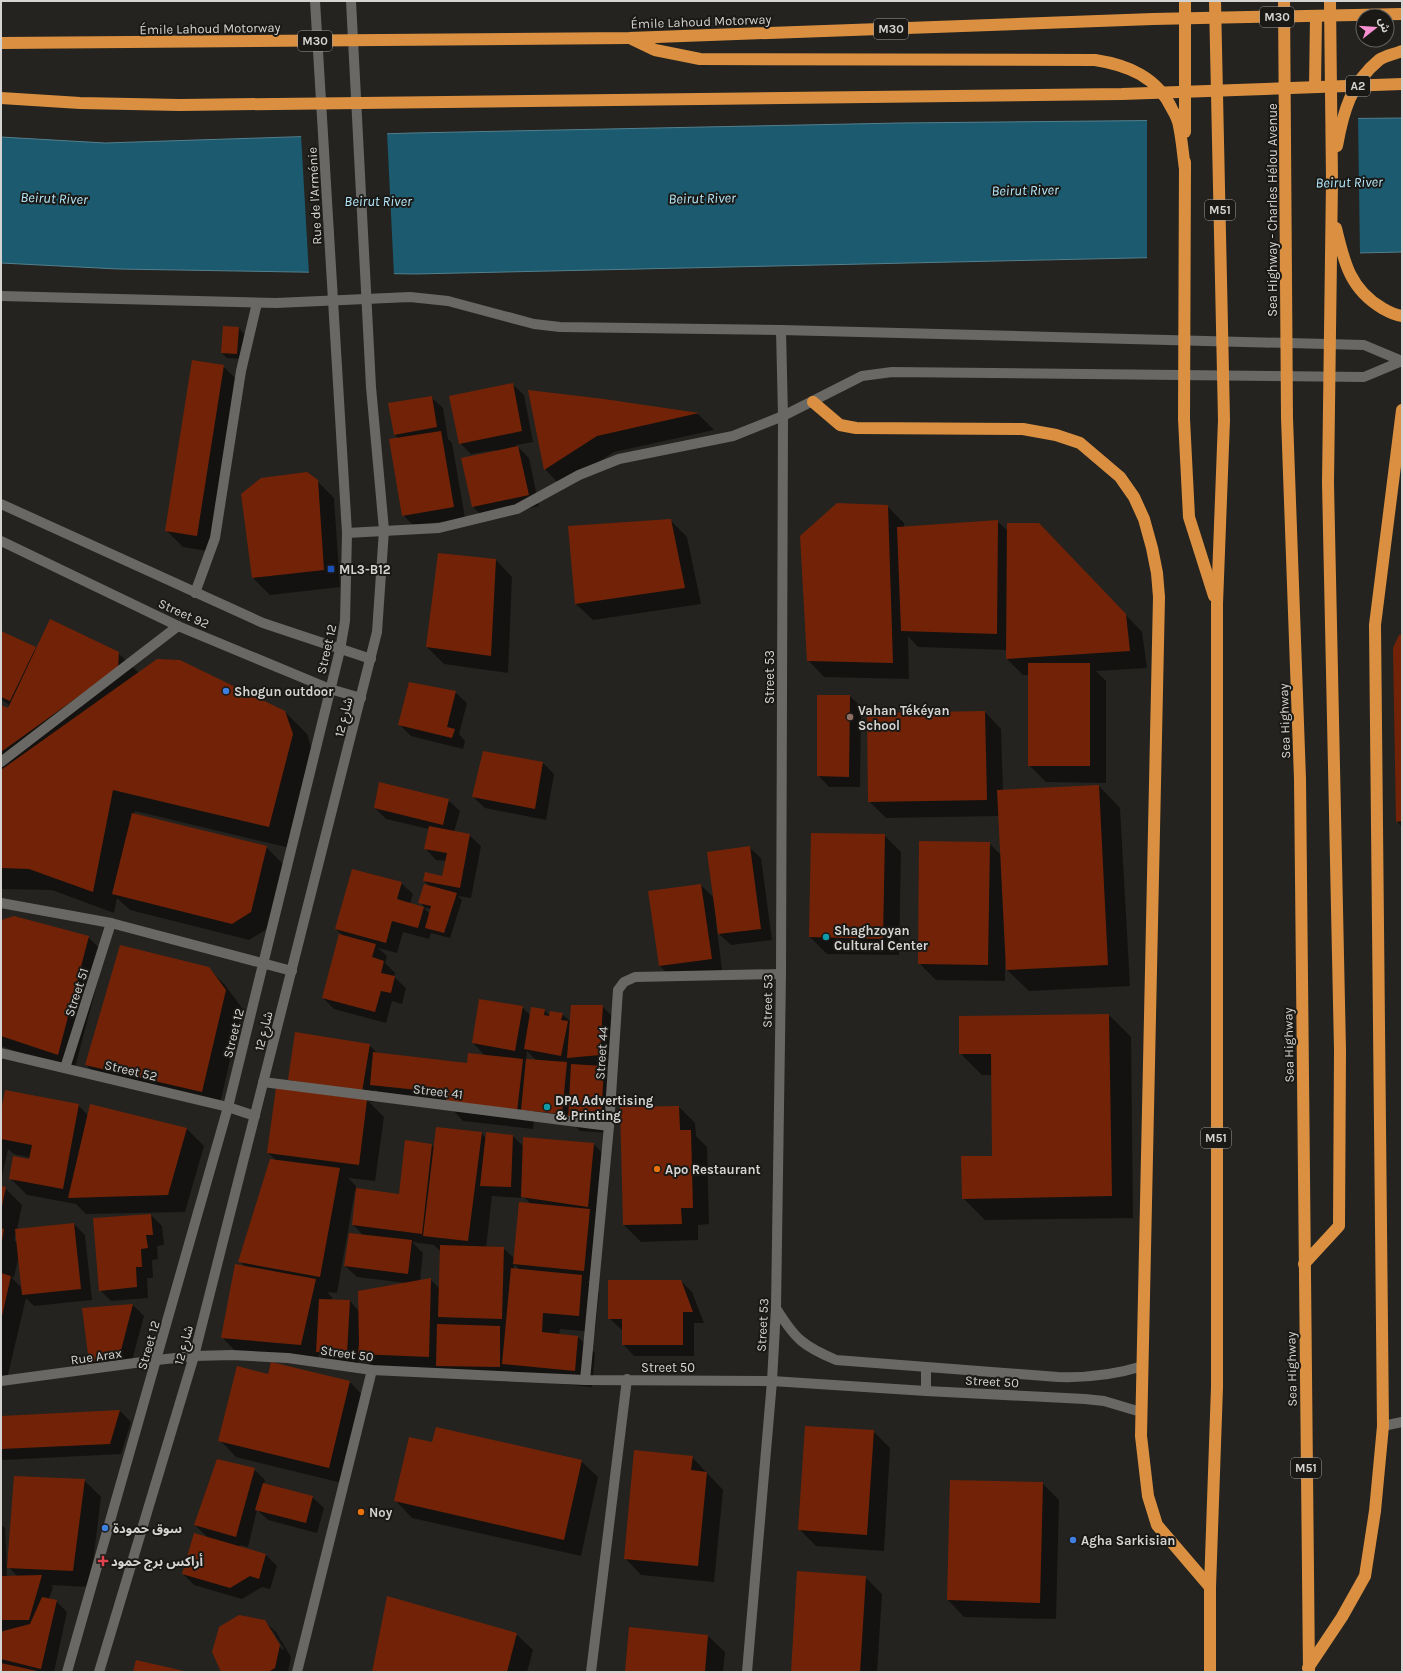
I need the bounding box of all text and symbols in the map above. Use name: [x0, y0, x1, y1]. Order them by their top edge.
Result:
road number: M30: [1260, 7, 1294, 27]
north arrow: [1355, 8, 1395, 48]
street label: Émile Lahoud Motorway: [630, 10, 772, 31]
text: ش: [1376, 16, 1393, 34]
street label: Émile Lahoud Motorway: [139, 18, 281, 37]
road number: M30: [874, 19, 908, 39]
road number: M30: [298, 31, 332, 51]
road number: A2: [1346, 76, 1370, 96]
street label: Sea Highway - Charles Hélou Avenue: [1265, 103, 1280, 317]
street label: Rue de l'Arménie: [304, 146, 325, 245]
water label: Beirut River: [1315, 173, 1384, 192]
water label: Beirut River: [991, 181, 1060, 200]
water label: Beirut River: [20, 189, 89, 208]
water label: Beirut River: [668, 189, 737, 208]
water label: Beirut River: [344, 193, 413, 210]
road number: M51: [1205, 200, 1235, 220]
place label: ML3-B12: [339, 562, 391, 577]
marker: ML3-B12: [326, 564, 336, 574]
street label: Street 92: [156, 596, 211, 631]
street label: Street 12: [313, 623, 339, 675]
street label: Street 53: [762, 650, 777, 704]
street label: Sea Highway: [1276, 683, 1293, 759]
place label: Shogun outdoor: [234, 684, 334, 699]
marker: Shogun outdoor: [221, 686, 231, 696]
street label: شارع 12: [331, 696, 359, 739]
place label: Vahan Tékéyan School: [858, 703, 950, 733]
marker: Vahan Tékéyan School: [845, 712, 855, 722]
place label: Shaghzoyan Cultural Center: [834, 923, 929, 953]
marker: Shaghzoyan Cultural Center: [821, 932, 831, 942]
street label: Street 51: [62, 966, 91, 1018]
street label: Street 53: [760, 974, 775, 1028]
street label: Street 12: [220, 1007, 247, 1059]
street label: Sea Highway: [1280, 1007, 1297, 1083]
street label: شارع 12: [251, 1010, 279, 1053]
street label: Street 44: [592, 1026, 611, 1080]
street label: Street 52: [103, 1057, 159, 1084]
street label: Street 41: [412, 1081, 464, 1102]
place label: DPA Advertising & Printing: [555, 1093, 654, 1123]
marker: DPA Advertising & Printing: [542, 1102, 552, 1112]
road number: M51: [1201, 1128, 1231, 1148]
place label: Apo Restaurant: [665, 1162, 761, 1177]
marker: Apo Restaurant: [652, 1164, 662, 1174]
street label: Street 53: [754, 1298, 771, 1352]
street label: Street 12: [134, 1319, 163, 1372]
street label: شارع 12: [171, 1324, 199, 1367]
street label: Sea Highway: [1283, 1331, 1300, 1407]
street label: Street 50: [319, 1342, 375, 1365]
street label: Rue Arax: [69, 1345, 123, 1368]
street label: Street 50: [641, 1360, 695, 1375]
street label: Street 50: [965, 1373, 1020, 1390]
road number: M51: [1291, 1458, 1321, 1478]
place label: Noy: [369, 1505, 393, 1520]
marker: Noy: [356, 1507, 366, 1517]
place label: سوق حمودة: [113, 1521, 182, 1536]
marker: سوق حمودة: [100, 1523, 110, 1533]
place label: Agha Sarkisian: [1081, 1533, 1175, 1548]
marker: Agha Sarkisian: [1068, 1535, 1078, 1545]
place label: أراكس برج حمود: [111, 1553, 203, 1571]
marker: أراكس برج حمود: [98, 1556, 108, 1566]

